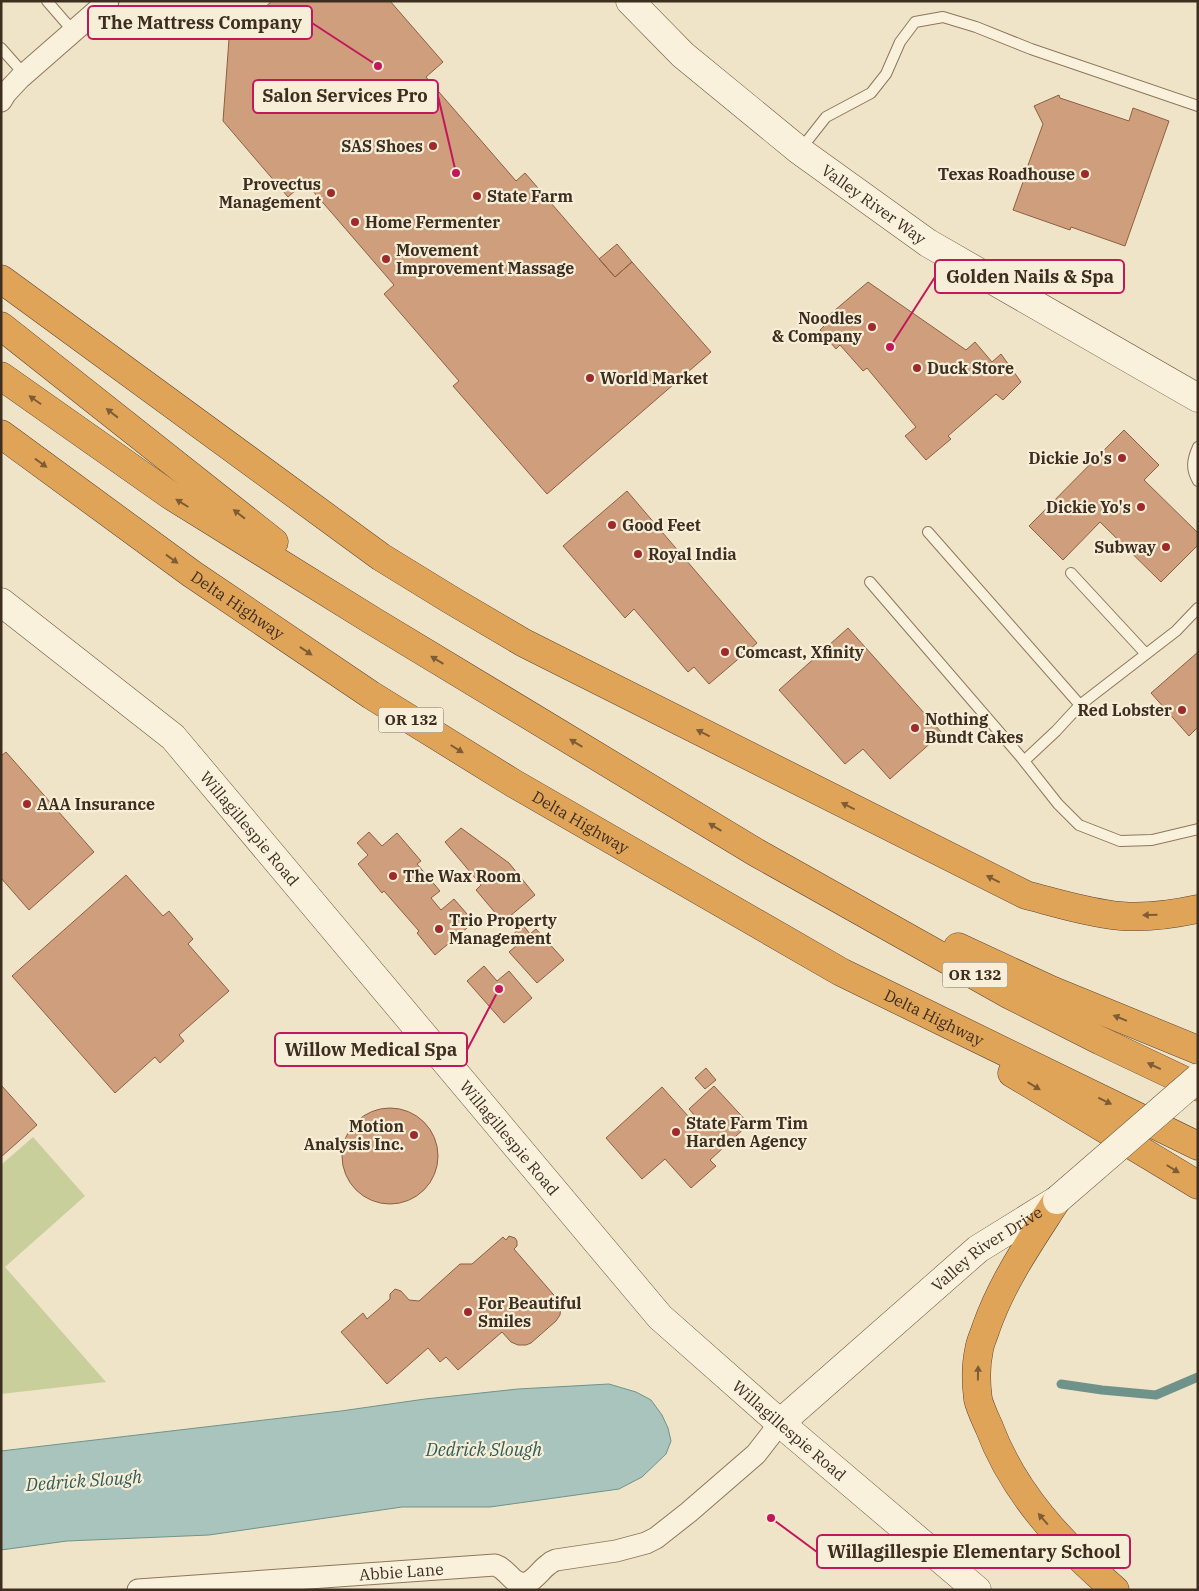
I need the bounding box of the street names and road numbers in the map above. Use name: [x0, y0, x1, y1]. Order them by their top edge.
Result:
street label: Valley River Way: [818, 160, 930, 249]
street label: Delta Highway: [187, 566, 289, 644]
road number: OR 132: [378, 708, 444, 732]
street label: Willagillespie Road: [196, 767, 304, 890]
street label: Delta Highway: [529, 786, 633, 858]
road number: OR 132: [942, 962, 1008, 988]
street label: Delta Highway: [881, 985, 988, 1050]
street label: Willagillespie Road: [456, 1076, 564, 1199]
street label: Valley River Drive: [927, 1202, 1046, 1295]
street label: Willagillespie Road: [728, 1376, 851, 1485]
street label: Abbie Lane: [358, 1559, 444, 1584]

